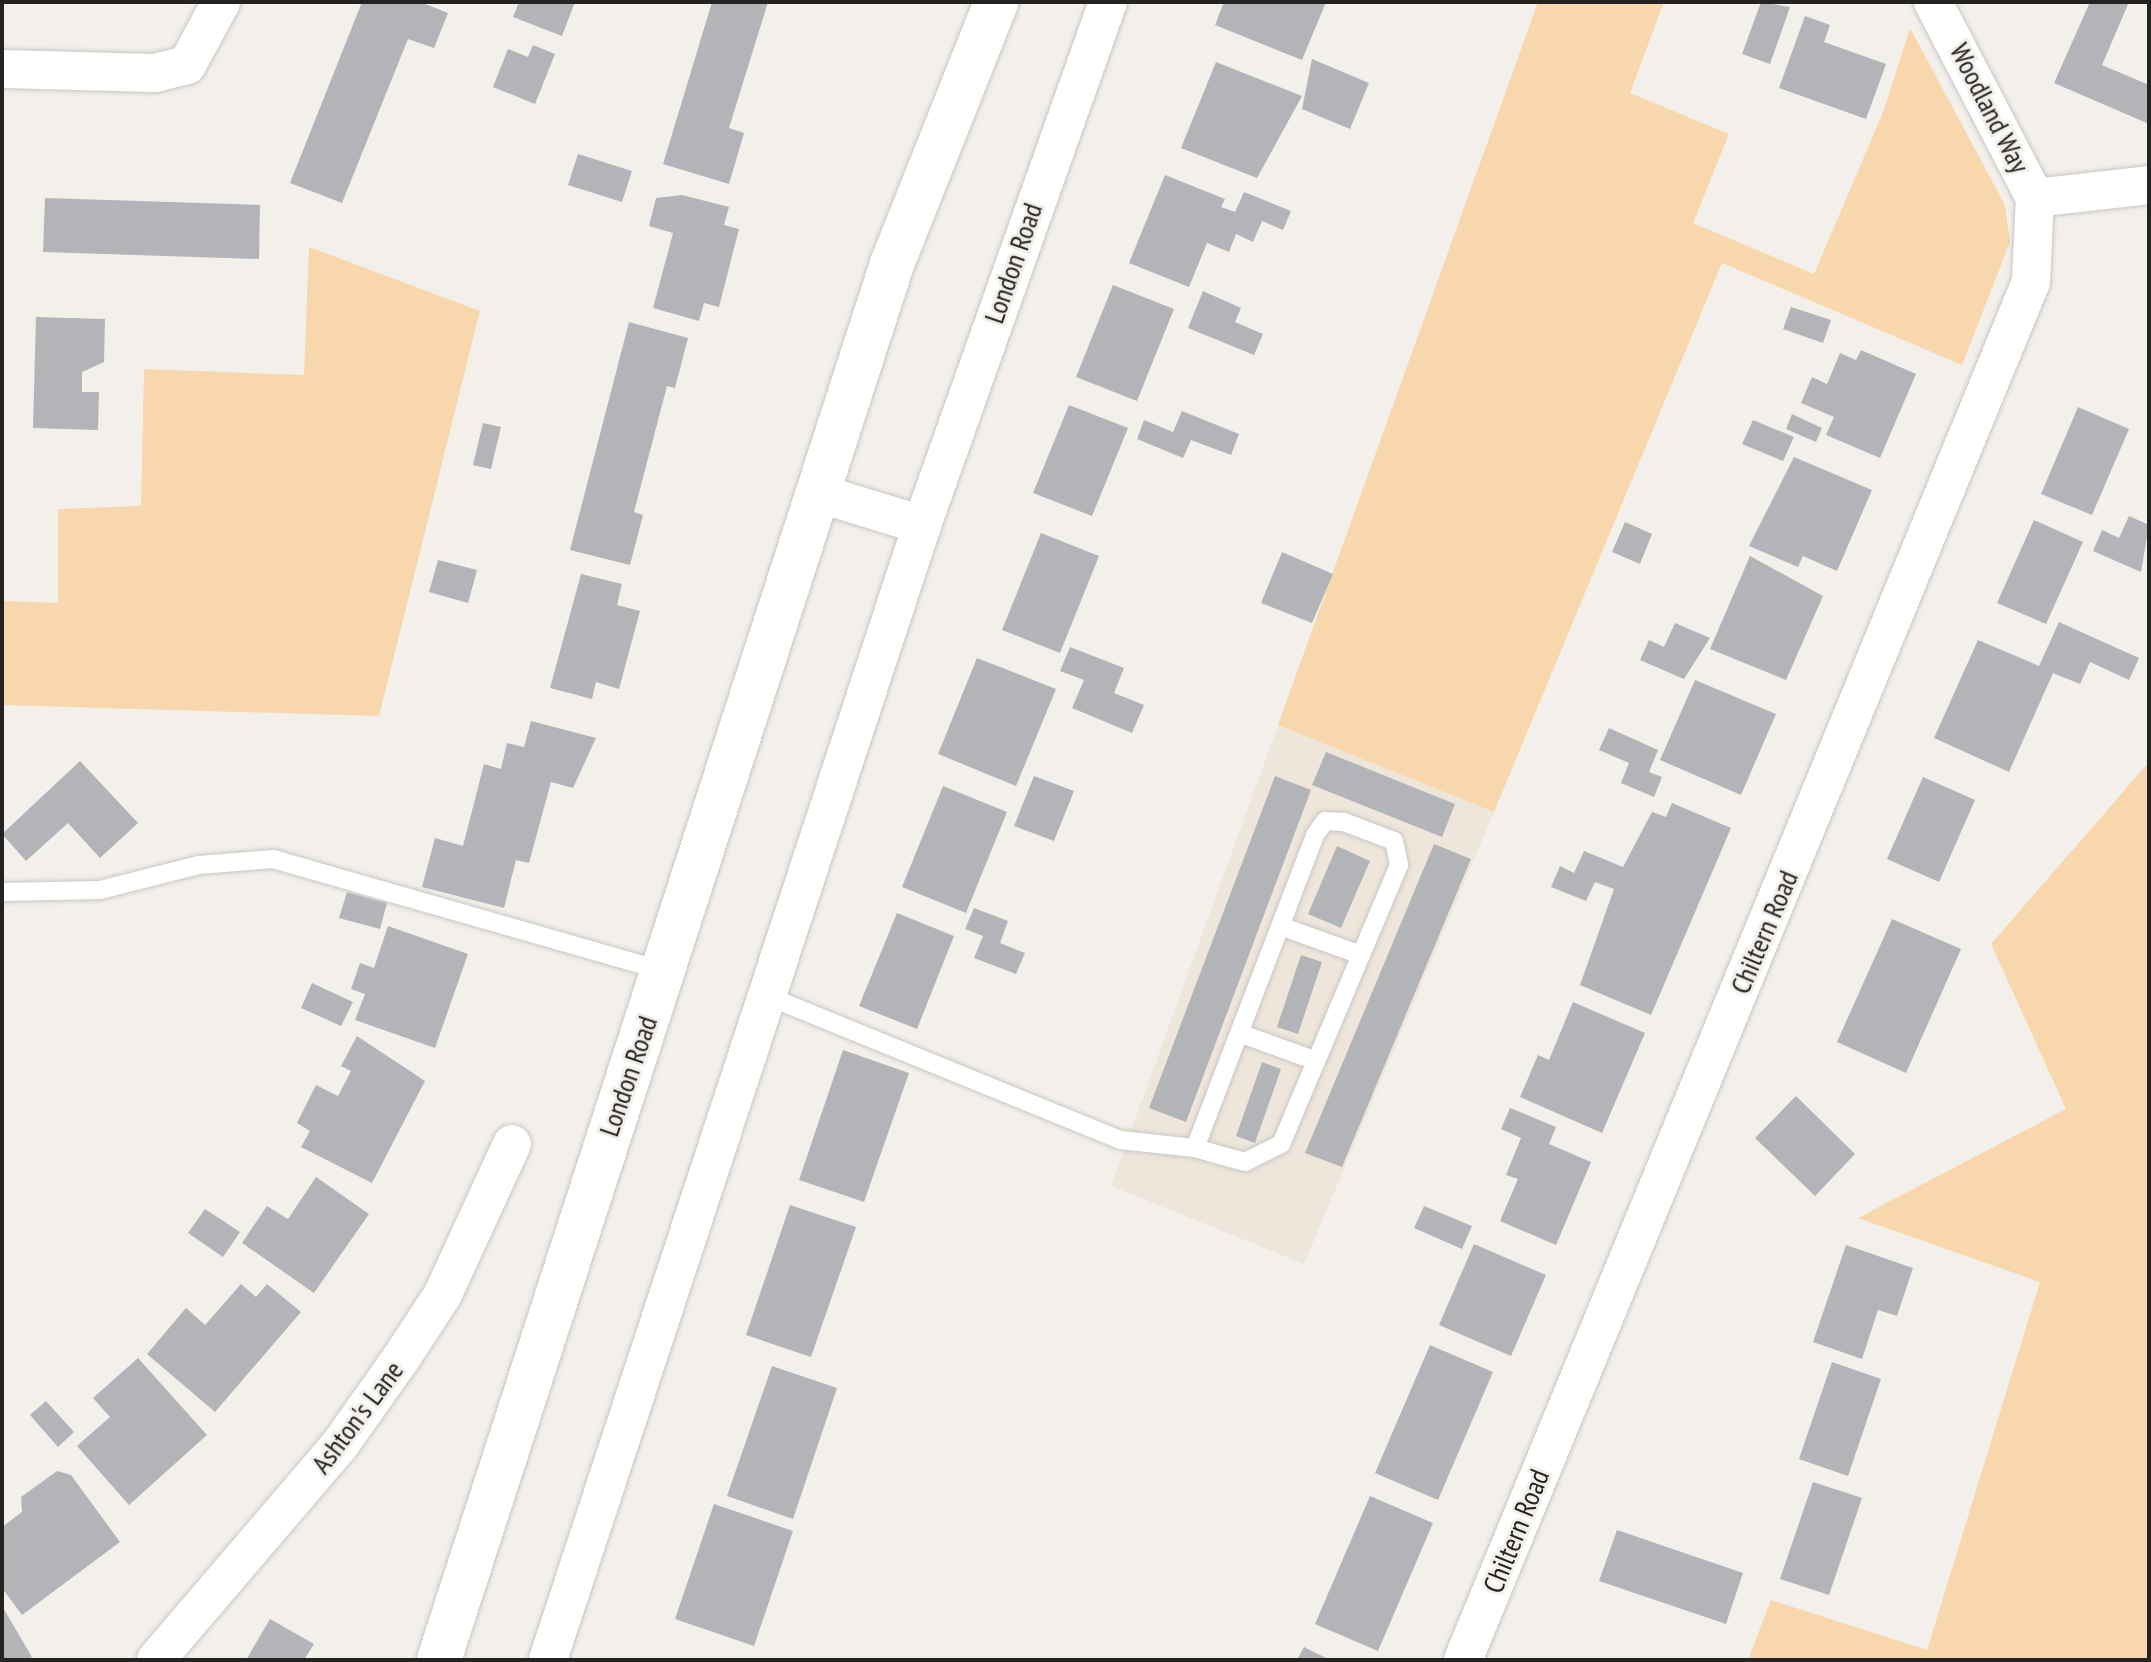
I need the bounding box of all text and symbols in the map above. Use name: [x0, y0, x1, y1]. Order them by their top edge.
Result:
street label: Woodland Way: [1943, 37, 2037, 179]
street label: London Road: [977, 198, 1049, 328]
street label: Chiltern Road: [1723, 865, 1805, 999]
street label: London Road: [592, 1011, 664, 1141]
street label: Ashton's Lane: [304, 1354, 410, 1480]
street label: Chiltern Road: [1476, 1464, 1556, 1598]

